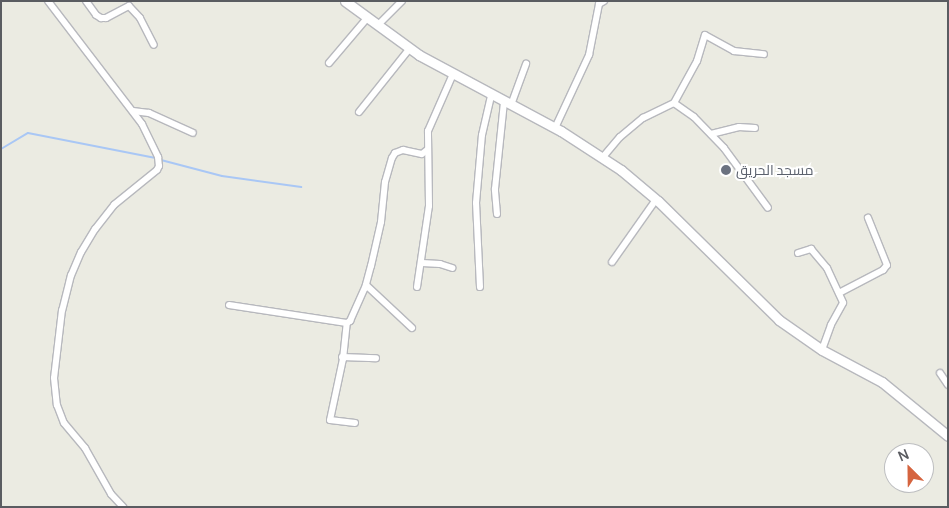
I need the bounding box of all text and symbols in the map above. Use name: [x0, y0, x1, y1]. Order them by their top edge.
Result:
place label: مسجد الحريق: [736, 162, 813, 178]
marker: مسجد الحريق: [720, 164, 732, 176]
north arrow: [884, 443, 934, 493]
text: N: [895, 444, 912, 465]

